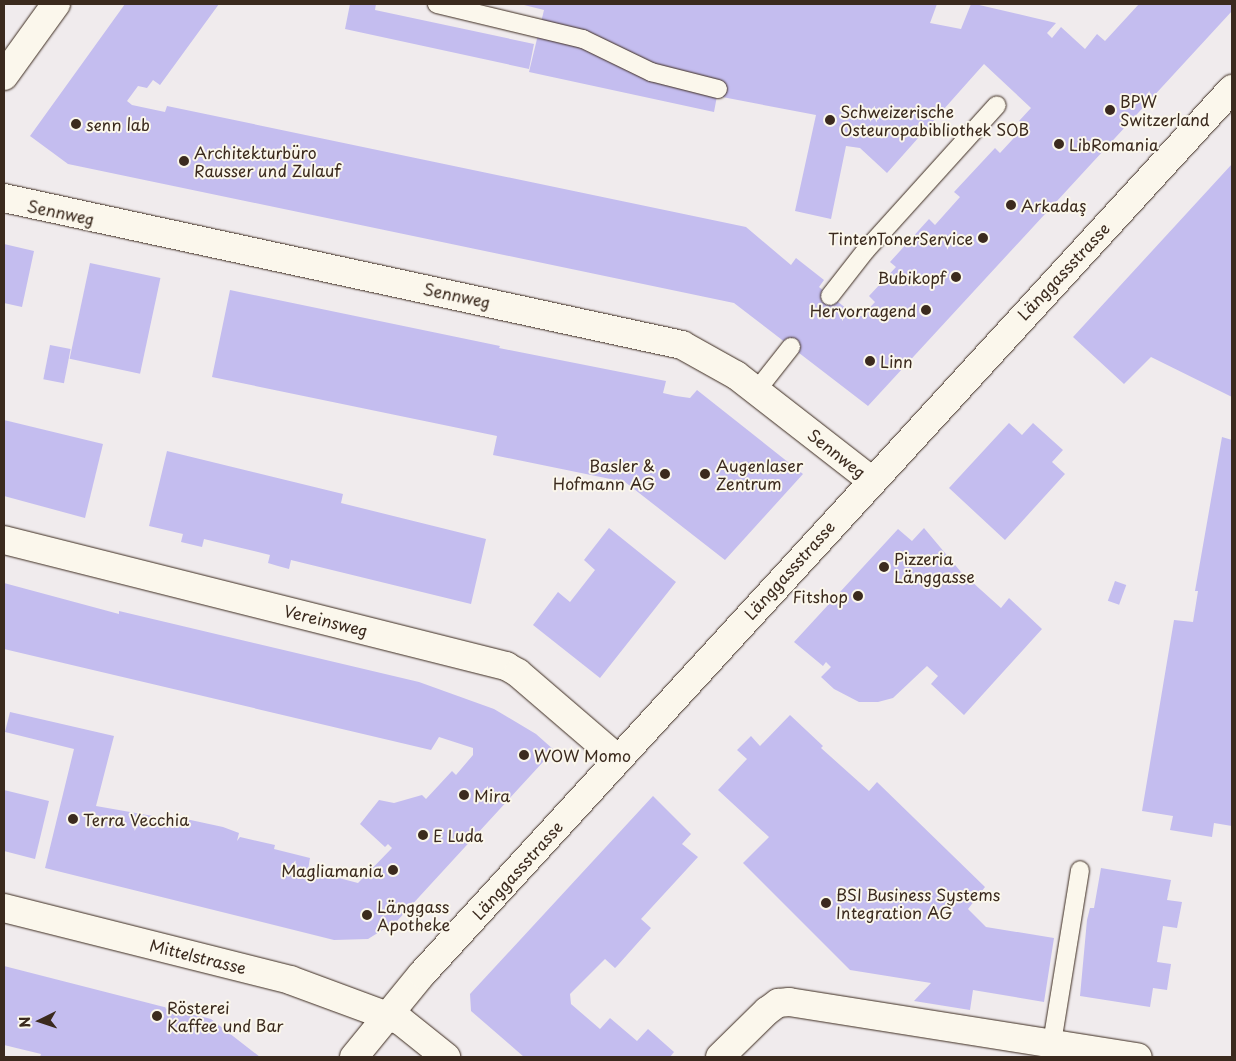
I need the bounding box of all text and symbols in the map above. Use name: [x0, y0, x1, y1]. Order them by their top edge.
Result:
place label: BPW Switzerland: [1120, 91, 1210, 129]
place label: Schweizerische Osteuropabibliothek SOB: [840, 101, 1031, 139]
marker: BPW Switzerland: [1104, 104, 1116, 116]
place label: senn lab: [86, 114, 150, 134]
marker: Schweizerische Osteuropabibliothek SOB: [824, 114, 836, 126]
marker: senn lab: [70, 118, 82, 130]
place label: LibRomania: [1069, 134, 1159, 154]
marker: LibRomania: [1053, 138, 1065, 150]
place label: Architekturbüro Rausser und Zulauf: [194, 142, 343, 180]
marker: Architekturbüro Rausser und Zulauf: [178, 155, 190, 167]
place label: Arkadaş: [1021, 195, 1086, 215]
street label: Sennweg: [26, 196, 96, 228]
marker: Arkadaş: [1005, 199, 1017, 211]
street label: Länggassstrasse: [1013, 218, 1113, 324]
place label: TintenTonerService: [828, 228, 973, 248]
marker: TintenTonerService: [977, 232, 989, 244]
place label: Bubikopf: [878, 267, 946, 287]
marker: Bubikopf: [950, 271, 962, 283]
street label: Sennweg: [422, 279, 492, 311]
place label: Hervorragend: [810, 300, 916, 320]
marker: Hervorragend: [920, 304, 932, 316]
place label: Linn: [880, 351, 913, 371]
marker: Linn: [864, 355, 876, 367]
street label: Sennweg: [804, 424, 870, 482]
place label: Basler & Hofmann AG: [554, 455, 655, 493]
place label: Augenlaser Zentrum: [716, 455, 803, 493]
marker: Augenlaser Zentrum: [698, 467, 712, 481]
marker: Basler & Hofmann AG: [659, 468, 671, 480]
street label: Länggassstrasse: [740, 517, 838, 623]
place label: Pizzeria Länggasse: [894, 548, 975, 586]
marker: Pizzeria Länggasse: [878, 561, 890, 573]
place label: Fitshop: [793, 586, 848, 606]
marker: Fitshop: [852, 590, 864, 602]
street label: Vereinsweg: [282, 600, 370, 640]
place label: WOW Momo: [534, 745, 632, 765]
marker: WOW Momo: [518, 749, 530, 761]
place label: Mira: [474, 785, 510, 805]
marker: Mira: [458, 789, 470, 801]
place label: Terra Vecchia: [83, 809, 189, 829]
marker: Terra Vecchia: [67, 813, 79, 825]
street label: Länggassstrasse: [468, 817, 566, 923]
place label: E Luda: [433, 825, 484, 845]
marker: E Luda: [417, 829, 429, 841]
place label: Magliamania: [281, 860, 383, 880]
marker: Magliamania: [387, 864, 399, 876]
place label: BSI Business Systems Integration AG: [836, 884, 1002, 922]
place label: Länggass Apotheke: [377, 896, 450, 934]
marker: BSI Business Systems Integration AG: [820, 897, 832, 909]
marker: Länggass Apotheke: [361, 909, 373, 921]
street label: Mittelstrasse: [148, 935, 248, 977]
north arrow: [15, 996, 65, 1046]
place label: Rösterei Kaffee und Bar: [167, 997, 284, 1035]
marker: Rösterei Kaffee und Bar: [151, 1010, 163, 1022]
text: N: [14, 1016, 35, 1028]

